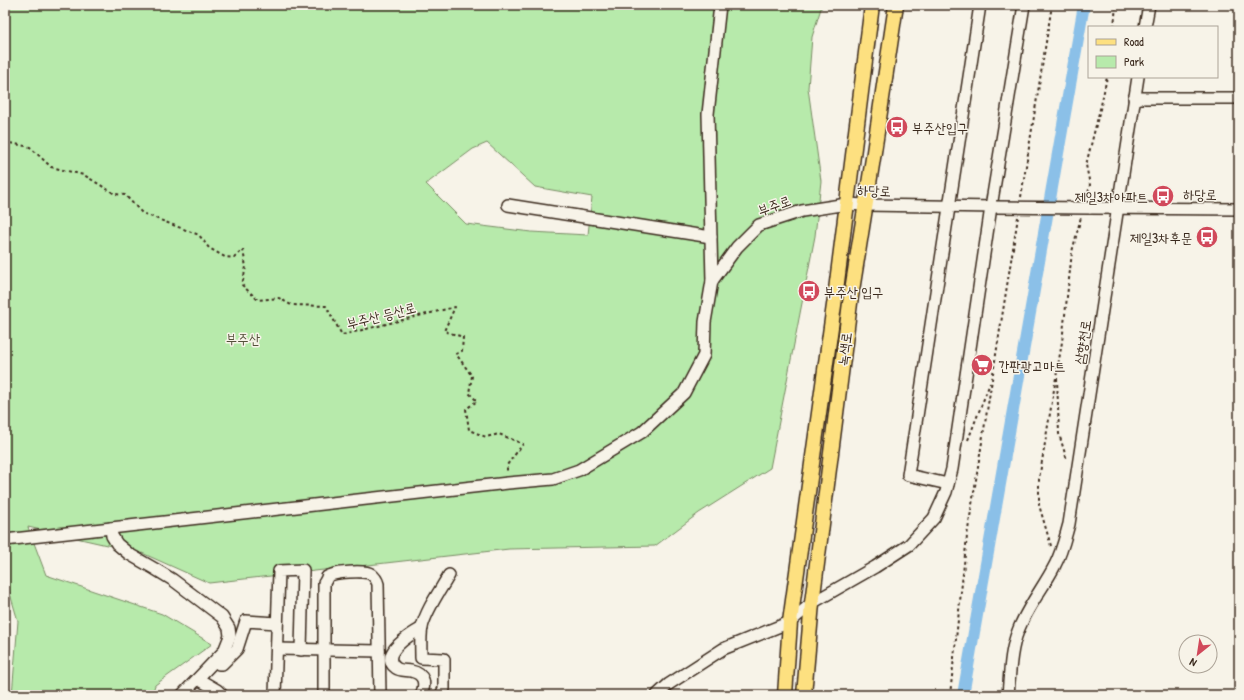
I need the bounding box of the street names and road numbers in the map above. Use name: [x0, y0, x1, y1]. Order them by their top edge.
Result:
street label: 하당로: [857, 180, 891, 200]
street label: 하당로: [1183, 184, 1217, 204]
street label: 부주로: [755, 190, 793, 220]
street label: 부주산 등산로: [344, 297, 418, 333]
street label: 삼향천로: [1069, 318, 1095, 366]
street label: 녹색로: [833, 331, 855, 367]

